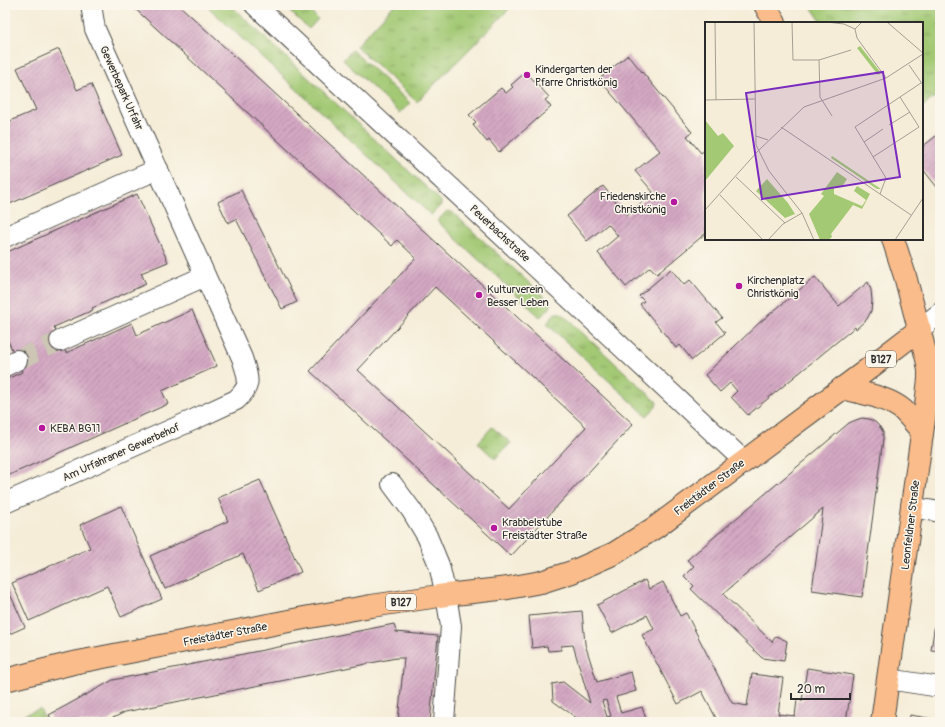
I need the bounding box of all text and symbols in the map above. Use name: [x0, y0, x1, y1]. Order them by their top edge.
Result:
inset map: [705, 22, 923, 240]
street label: Gewerbepark Urfahr: [97, 44, 146, 132]
place label: Kindergarten der Pfarre Christkönig: [535, 63, 618, 89]
marker: Kindergarten der Pfarre Christkönig: [522, 70, 532, 80]
place label: Friedenskirche Christkönig: [600, 190, 667, 216]
marker: Friedenskirche Christkönig: [669, 197, 679, 207]
street label: Peuerbachstraße: [467, 202, 533, 265]
place label: Kirchenplatz Christkönig: [747, 274, 805, 300]
marker: Kirchenplatz Christkönig: [734, 281, 744, 291]
place label: Kulturverein Besser Leben: [487, 283, 549, 309]
marker: Kulturverein Besser Leben: [474, 290, 484, 300]
road number: B127: [866, 351, 896, 367]
street label: Am Urfahraner Gewerbehof: [60, 420, 182, 484]
place label: KEBA BG11: [50, 422, 100, 435]
marker: KEBA BG11: [37, 423, 47, 433]
street label: Freistädter Straße: [671, 456, 748, 518]
street label: Leonfeldner Straße: [899, 479, 923, 571]
place label: Krabbelstube Freistädter Straße: [502, 516, 588, 542]
marker: Krabbelstube Freistädter Straße: [489, 523, 499, 533]
road number: B127: [386, 594, 416, 610]
street label: Freistädter Straße: [182, 620, 269, 649]
scale bar: [791, 675, 850, 701]
text: 20 m: [797, 682, 826, 697]

